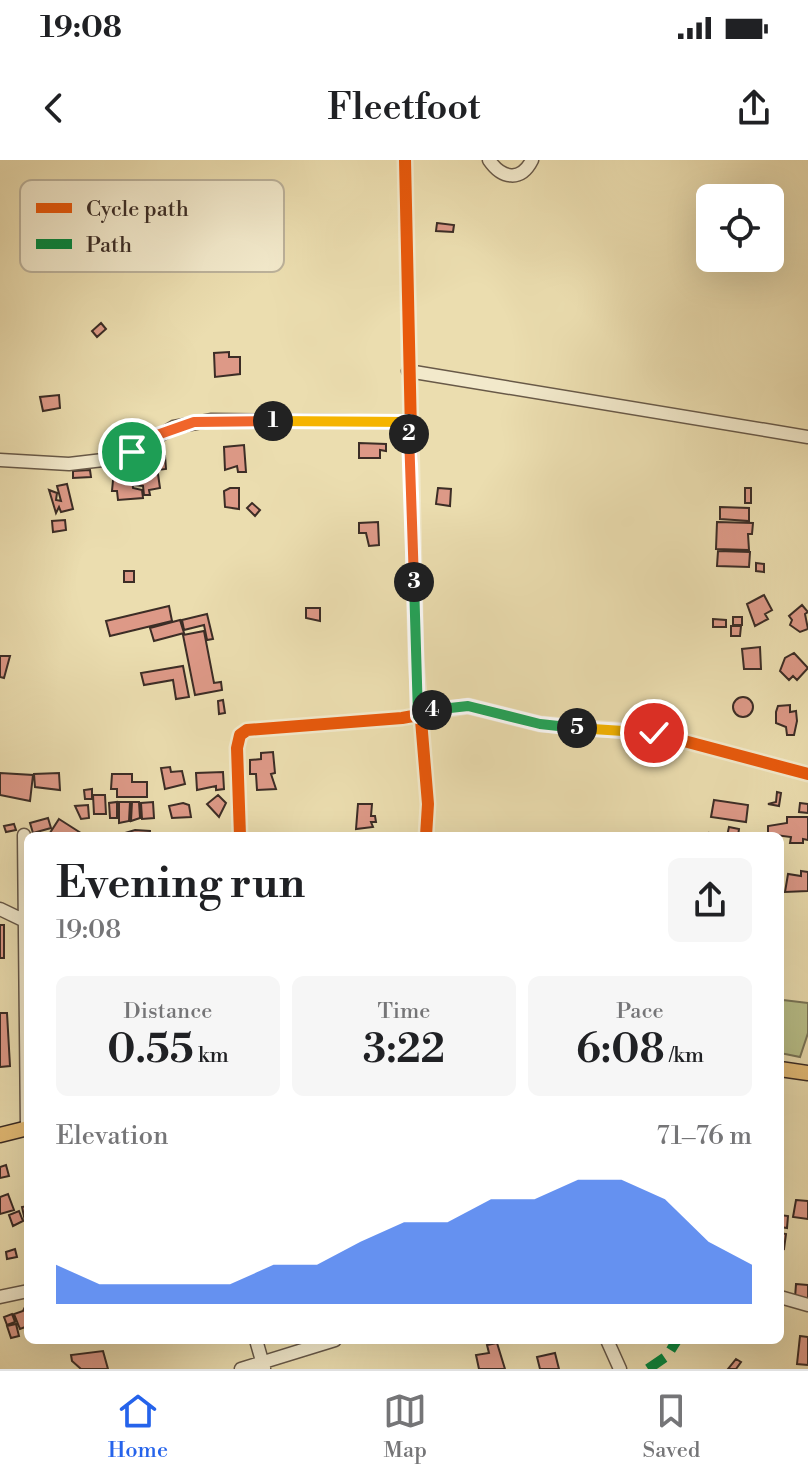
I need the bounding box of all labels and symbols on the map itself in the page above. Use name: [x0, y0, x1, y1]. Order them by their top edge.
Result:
legend: [20, 180, 284, 272]
text: Cycle path: [86, 196, 189, 223]
text: Path: [86, 232, 132, 259]
pin: 1: [253, 401, 293, 441]
pin: 2: [389, 414, 429, 454]
pin: [98, 418, 166, 486]
pin: 3: [394, 562, 434, 602]
pin: 4: [412, 690, 452, 730]
pin: [620, 699, 688, 767]
pin: 5: [557, 708, 597, 748]

